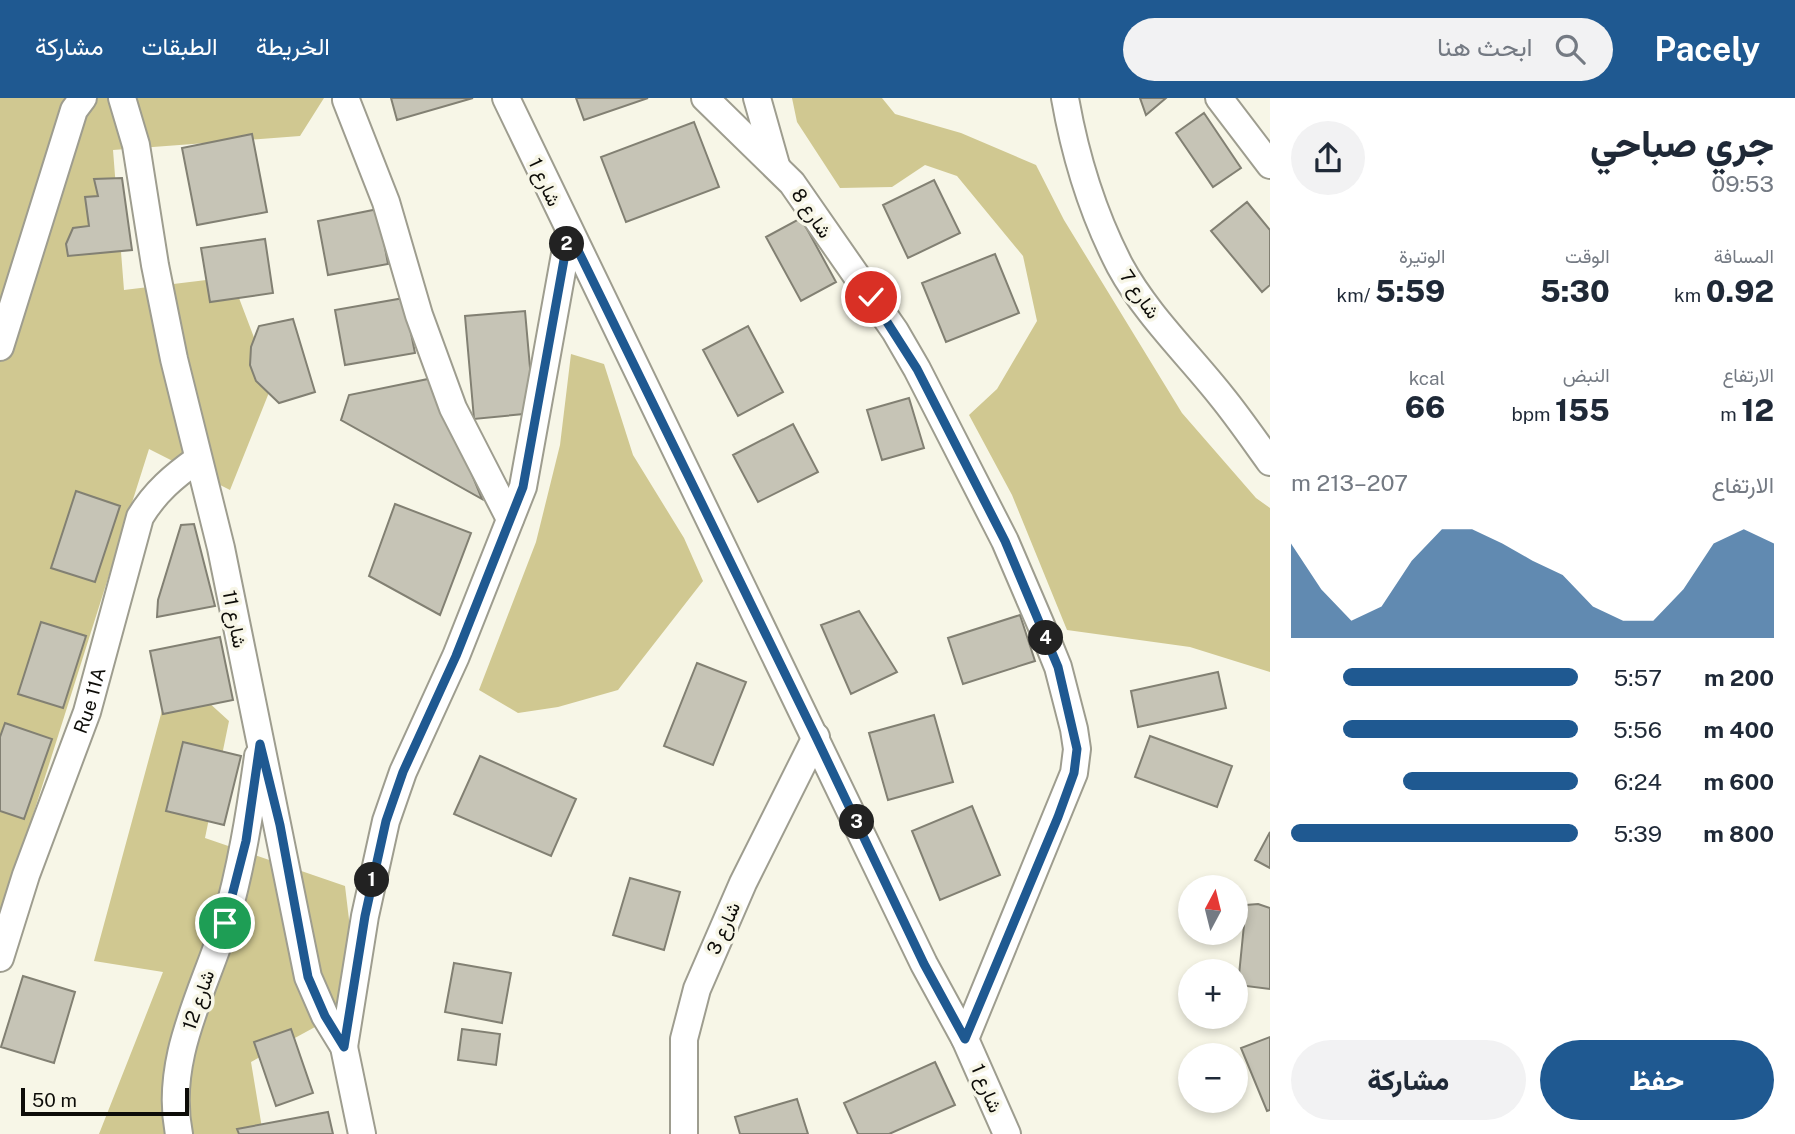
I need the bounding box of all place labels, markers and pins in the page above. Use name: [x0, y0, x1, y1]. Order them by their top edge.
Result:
pin: 2: [550, 226, 584, 262]
pin: [841, 267, 901, 327]
pin: 4: [1028, 620, 1064, 656]
pin: 3: [840, 804, 874, 840]
pin: 1: [354, 862, 390, 898]
pin: [195, 893, 255, 953]

